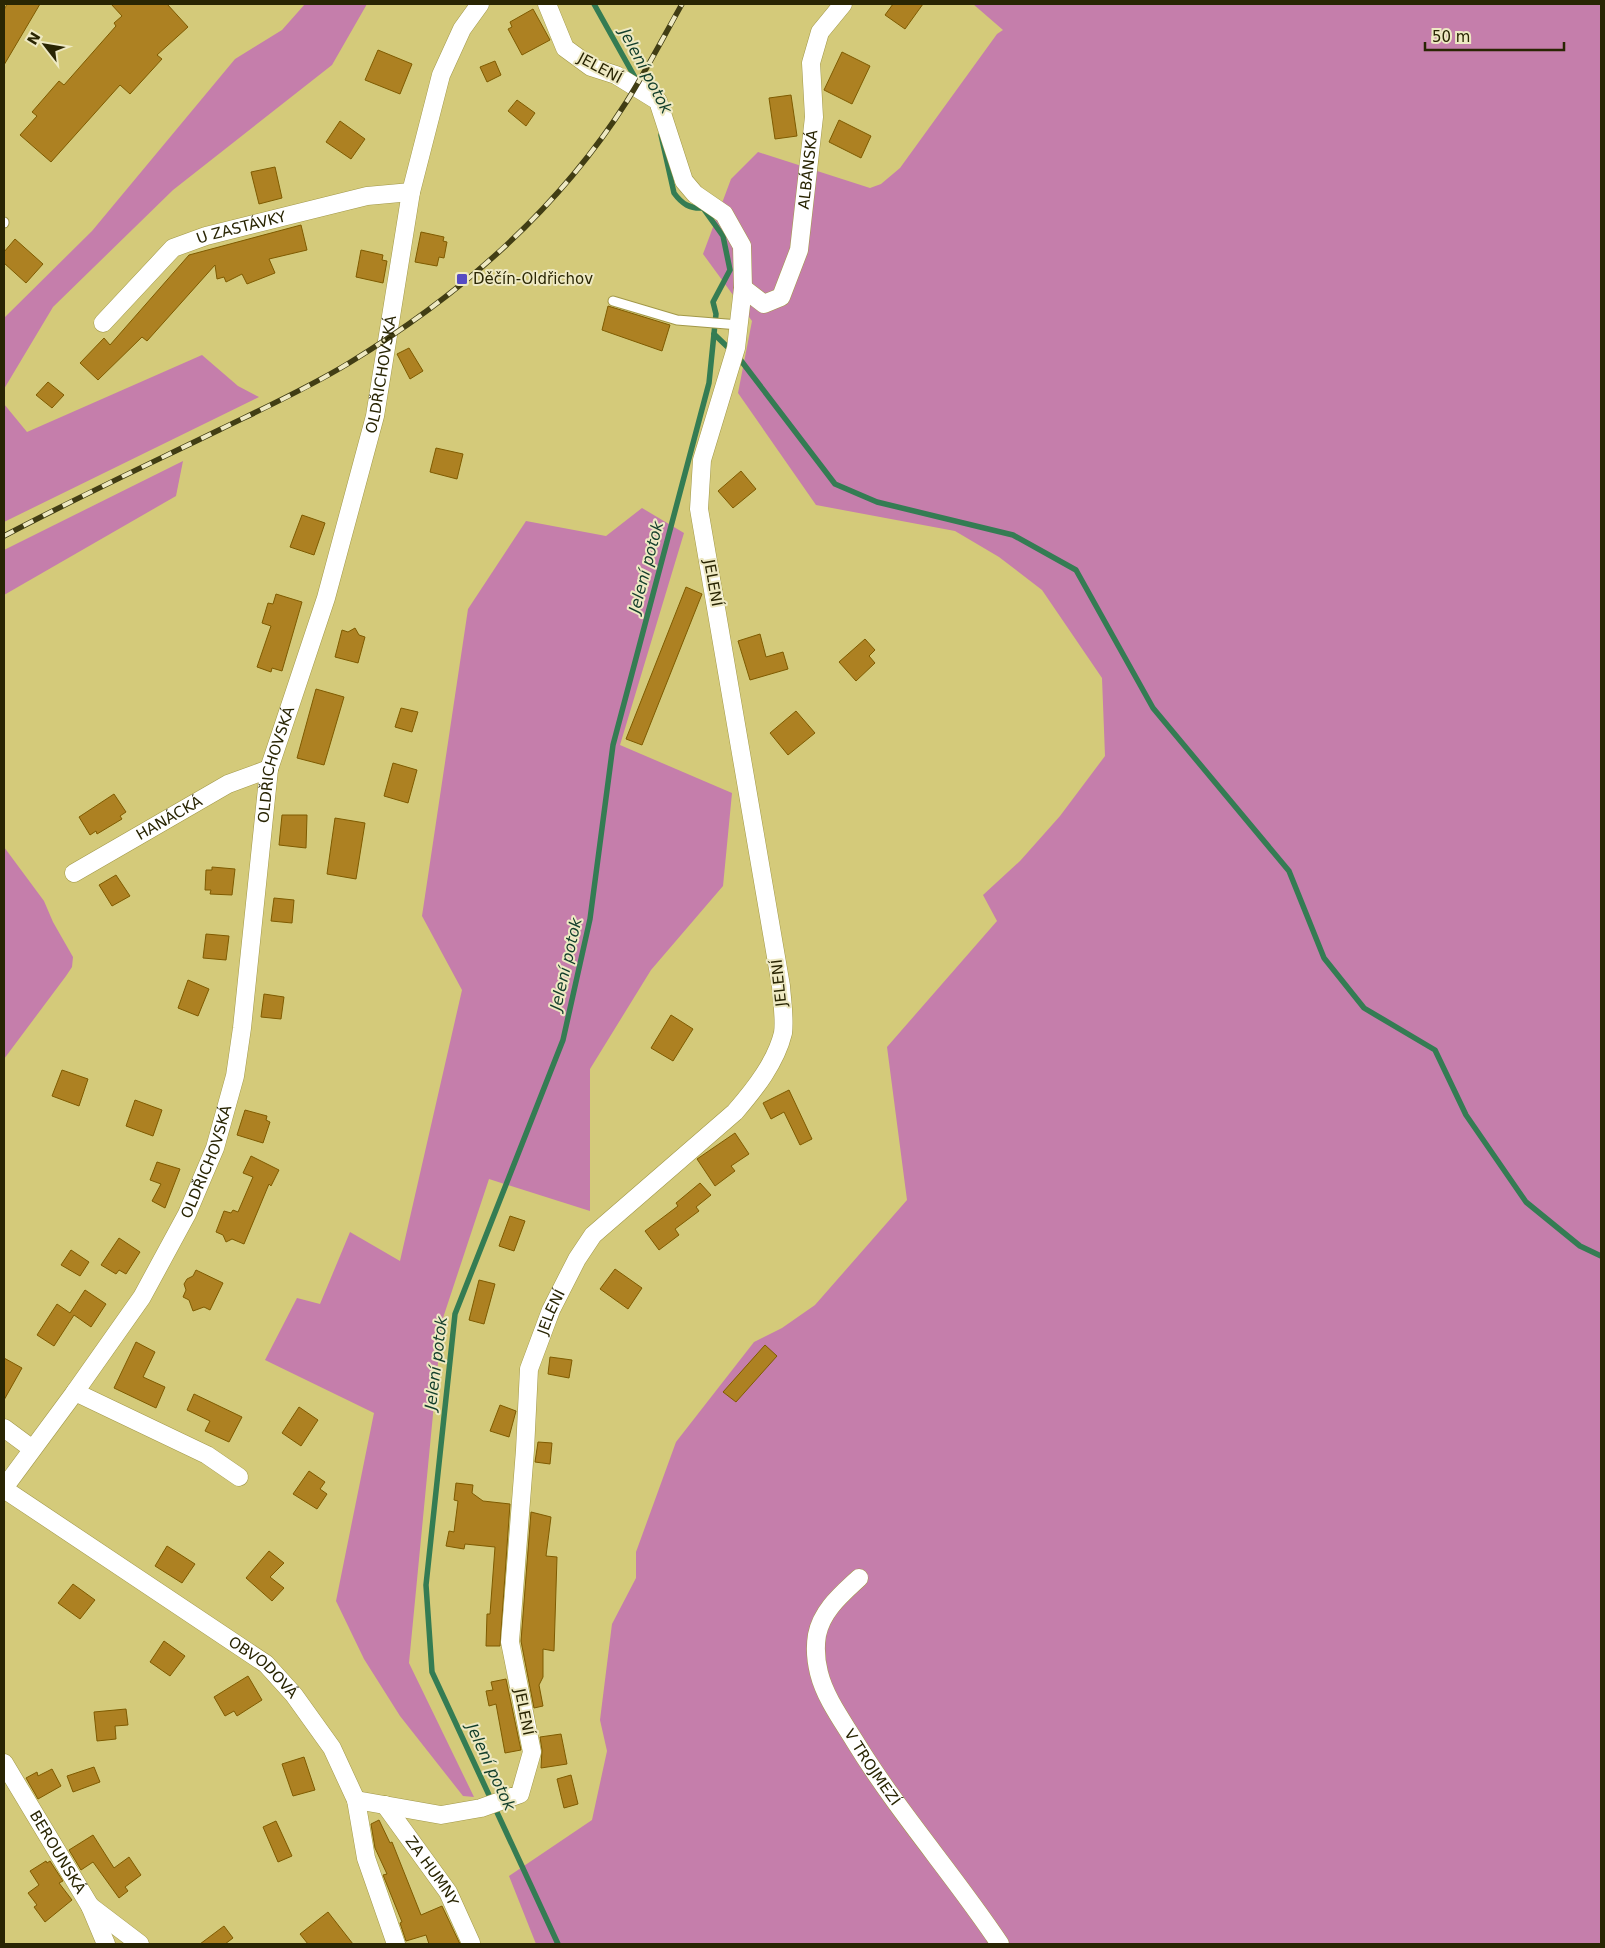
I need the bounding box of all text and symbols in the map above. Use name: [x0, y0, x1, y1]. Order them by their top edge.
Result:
north arrow: [20, 20, 70, 70]
scale bar: [1425, 20, 1564, 52]
water label: Jelení potok: [614, 22, 677, 118]
text: 50 m: [1432, 28, 1470, 46]
text: N: [24, 29, 44, 47]
street label: JELENÍ: [574, 48, 626, 87]
street label: ALBÁNSKÁ: [795, 128, 822, 210]
street label: U ZASTÁVKY: [194, 207, 289, 248]
place label: Děčín-Oldřichov: [473, 270, 593, 288]
marker: Děčín-Oldřichov: [455, 272, 469, 286]
street label: OLDŘICHOVSKÁ: [362, 313, 400, 436]
water label: Jelení potok: [624, 519, 668, 618]
street label: JELENÍ: [700, 557, 727, 608]
street label: OLDŘICHOVSKÁ: [254, 703, 298, 824]
street label: HANÁCKÁ: [133, 791, 206, 844]
water label: Jelení potok: [546, 915, 586, 1015]
street label: JELENÍ: [767, 958, 791, 1009]
street label: OLDŘICHOVSKÁ: [177, 1102, 236, 1221]
street label: JELENÍ: [533, 1286, 569, 1338]
water label: Jelení potok: [420, 1315, 451, 1414]
street label: OBVODOVÁ: [225, 1633, 303, 1702]
street label: JELENÍ: [510, 1686, 538, 1737]
water label: Jelení potok: [461, 1718, 520, 1814]
street label: V TROJMEZÍ: [840, 1726, 905, 1809]
street label: BEROUNSKÁ: [26, 1807, 91, 1898]
street label: ZA HUMNY: [401, 1833, 462, 1909]

